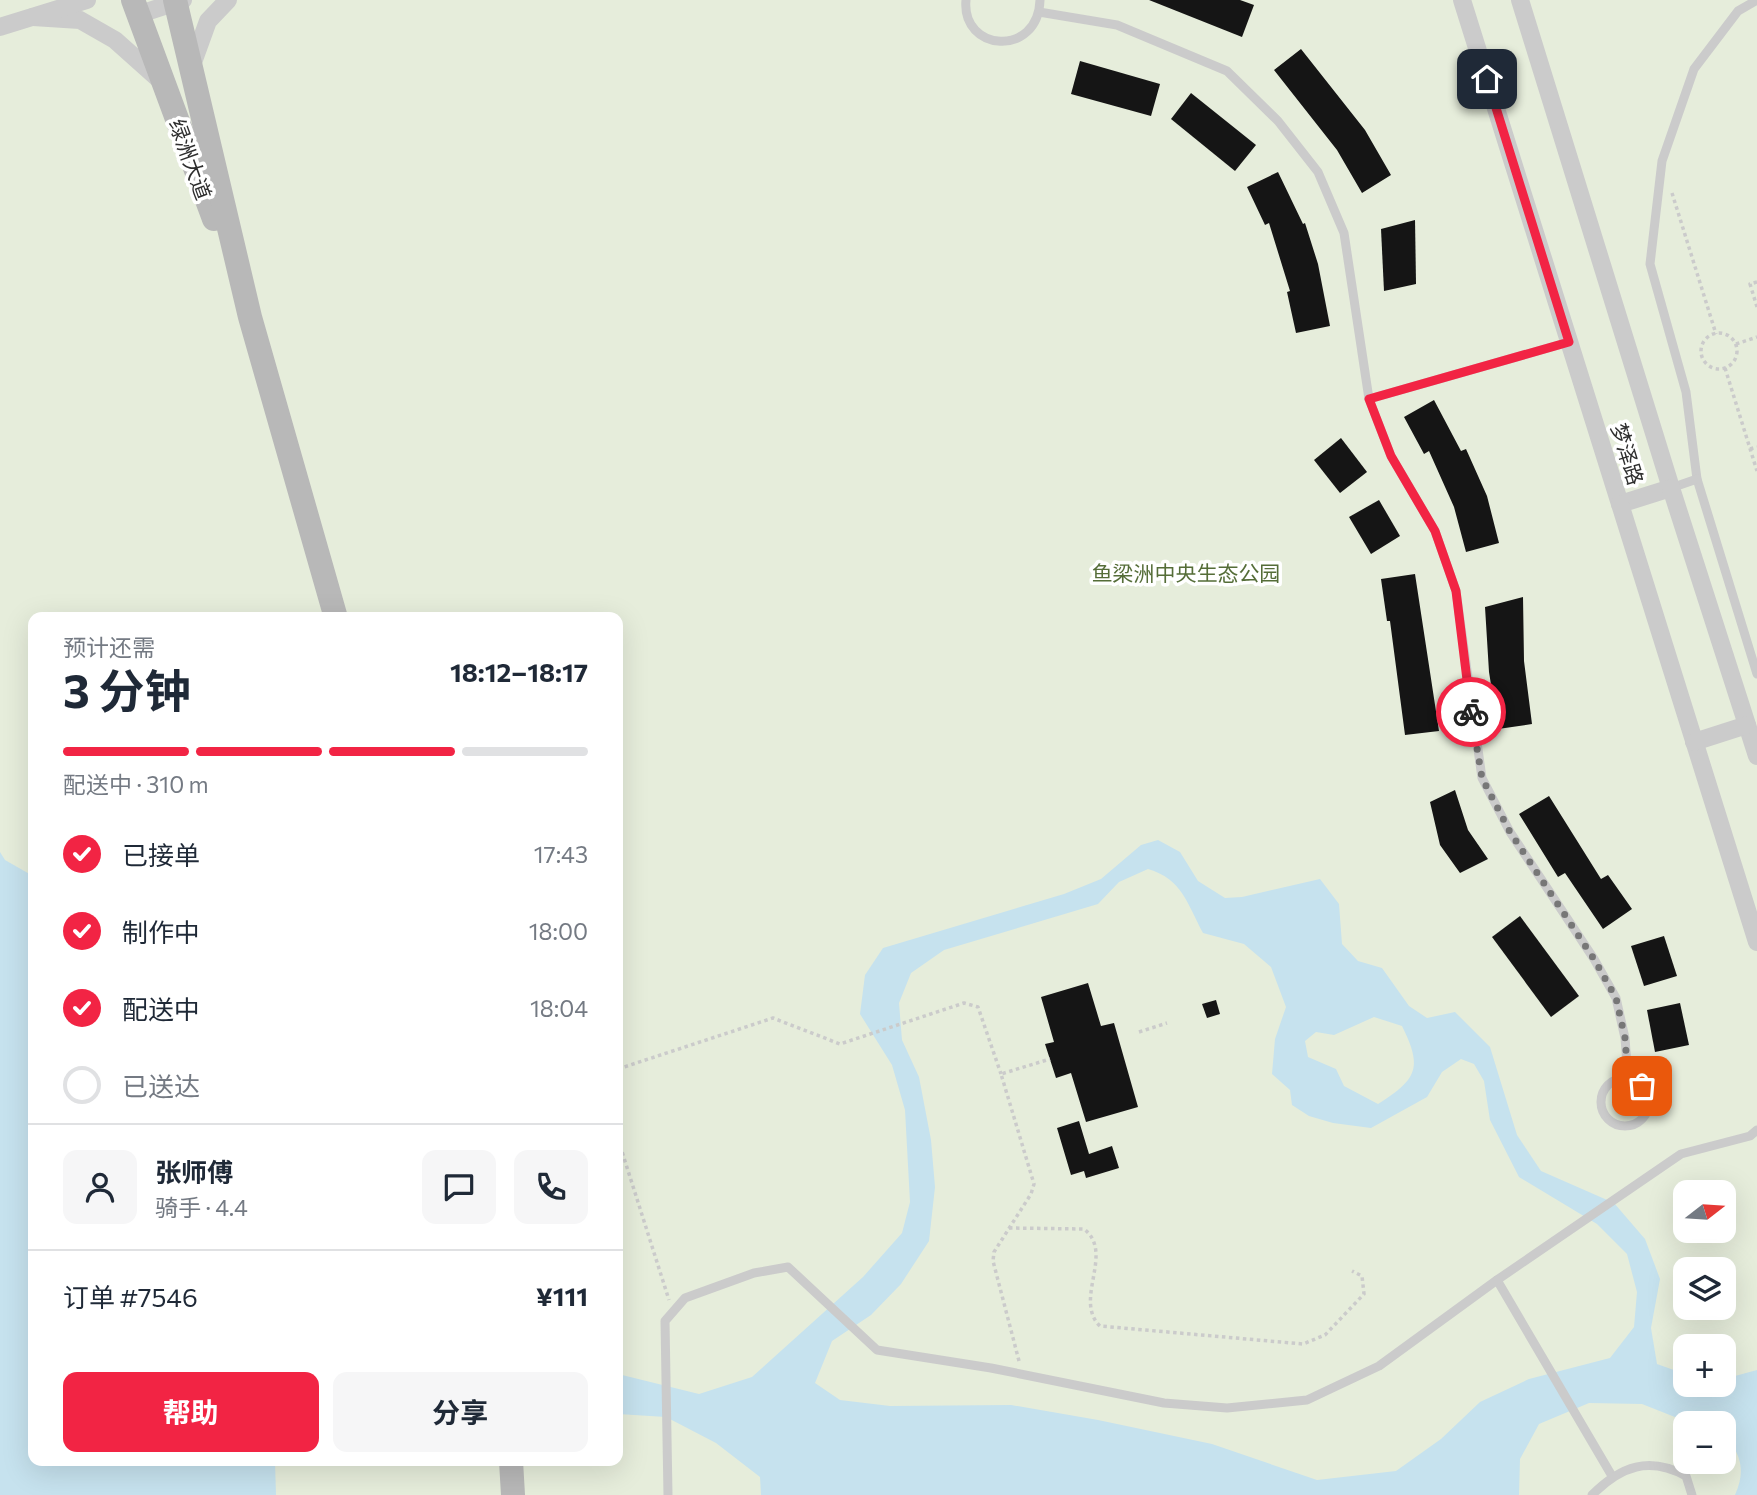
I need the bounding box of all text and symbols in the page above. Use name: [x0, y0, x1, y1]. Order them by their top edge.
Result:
pin: [1457, 49, 1517, 109]
icon: home: [1468, 60, 1506, 98]
street label: 绿洲大道: [165, 115, 217, 203]
street label: 梦泽路: [1607, 420, 1649, 488]
park label: 鱼梁洲中央生态公园: [1092, 560, 1281, 585]
text: 预计还需: [63, 633, 155, 661]
text: 18:12–18:17: [450, 656, 588, 687]
text: 3 分钟: [63, 661, 191, 717]
courier: [1436, 677, 1506, 747]
icon: bike: [1452, 693, 1490, 731]
text: 配送中 · 310 m: [63, 770, 209, 798]
icon: check: [63, 835, 101, 873]
text: 已接单: [122, 839, 200, 870]
text: 17:43: [534, 840, 588, 868]
icon: check: [63, 912, 101, 950]
text: 制作中: [122, 916, 200, 947]
text: 18:00: [529, 917, 588, 945]
icon: check: [63, 989, 101, 1027]
text: 配送中: [122, 993, 200, 1024]
text: 18:04: [530, 994, 588, 1022]
pin: [1612, 1056, 1672, 1116]
icon: bag: [1623, 1067, 1661, 1105]
text: 已送达: [122, 1070, 200, 1101]
button: person: [63, 1150, 137, 1224]
button: chat: [422, 1150, 496, 1224]
button: phone: [514, 1150, 588, 1224]
text: 张师傅: [155, 1156, 233, 1187]
north arrow: [1673, 1180, 1736, 1242]
map controls: [1673, 1180, 1736, 1474]
text: 骑手 · 4.4: [155, 1193, 248, 1221]
button: layers: [1673, 1257, 1736, 1320]
text: ¥111: [536, 1280, 588, 1311]
text: 订单 #7546: [63, 1281, 198, 1312]
button: +: [1673, 1334, 1736, 1397]
button: 帮助: [63, 1372, 319, 1452]
button: 分享: [333, 1372, 588, 1452]
button: −: [1673, 1411, 1736, 1474]

